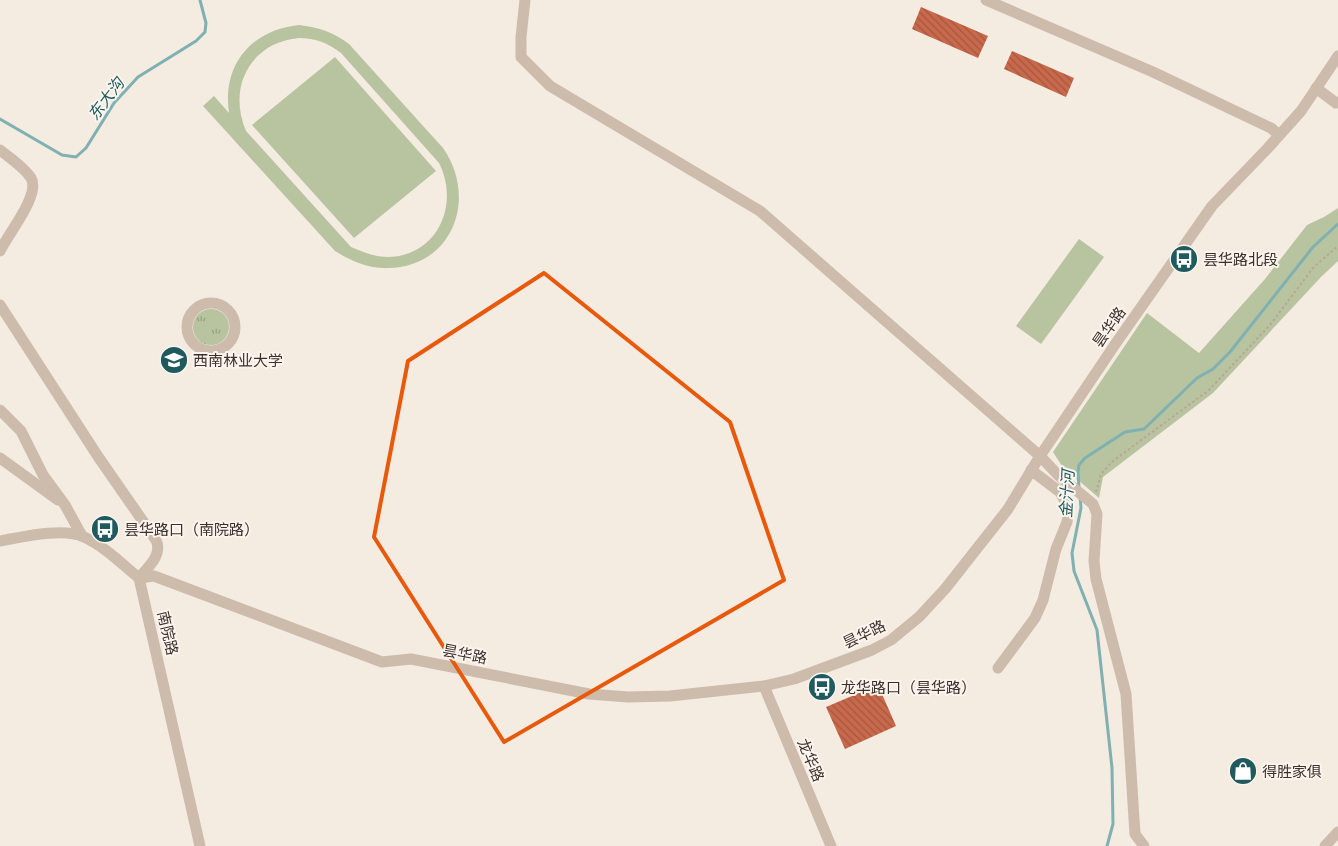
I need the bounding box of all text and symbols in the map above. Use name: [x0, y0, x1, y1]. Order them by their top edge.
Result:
water label: 东大沟: [85, 73, 128, 123]
bus stop icon: 昙华路北段: [1169, 244, 1199, 274]
place label: 昙华路北段: [1203, 251, 1278, 268]
street label: 昙华路: [1089, 304, 1129, 350]
school or university icon: 西南林业大学: [159, 345, 189, 375]
place label: 西南林业大学: [193, 352, 283, 369]
water label: 金汁河: [1057, 467, 1077, 518]
bus stop icon: 昙华路口（南院路）: [90, 514, 120, 544]
place label: 昙华路口（南院路）: [124, 521, 259, 538]
street label: 南院路: [155, 609, 181, 657]
street label: 昙华路: [840, 616, 888, 652]
street label: 昙华路: [441, 641, 489, 667]
bus stop icon: 龙华路口（昙华路）: [807, 672, 837, 702]
place label: 龙华路口（昙华路）: [841, 679, 976, 696]
street label: 龙华路: [794, 736, 828, 784]
shop icon: 得胜家俱: [1228, 756, 1258, 786]
place label: 得胜家俱: [1262, 763, 1322, 780]

